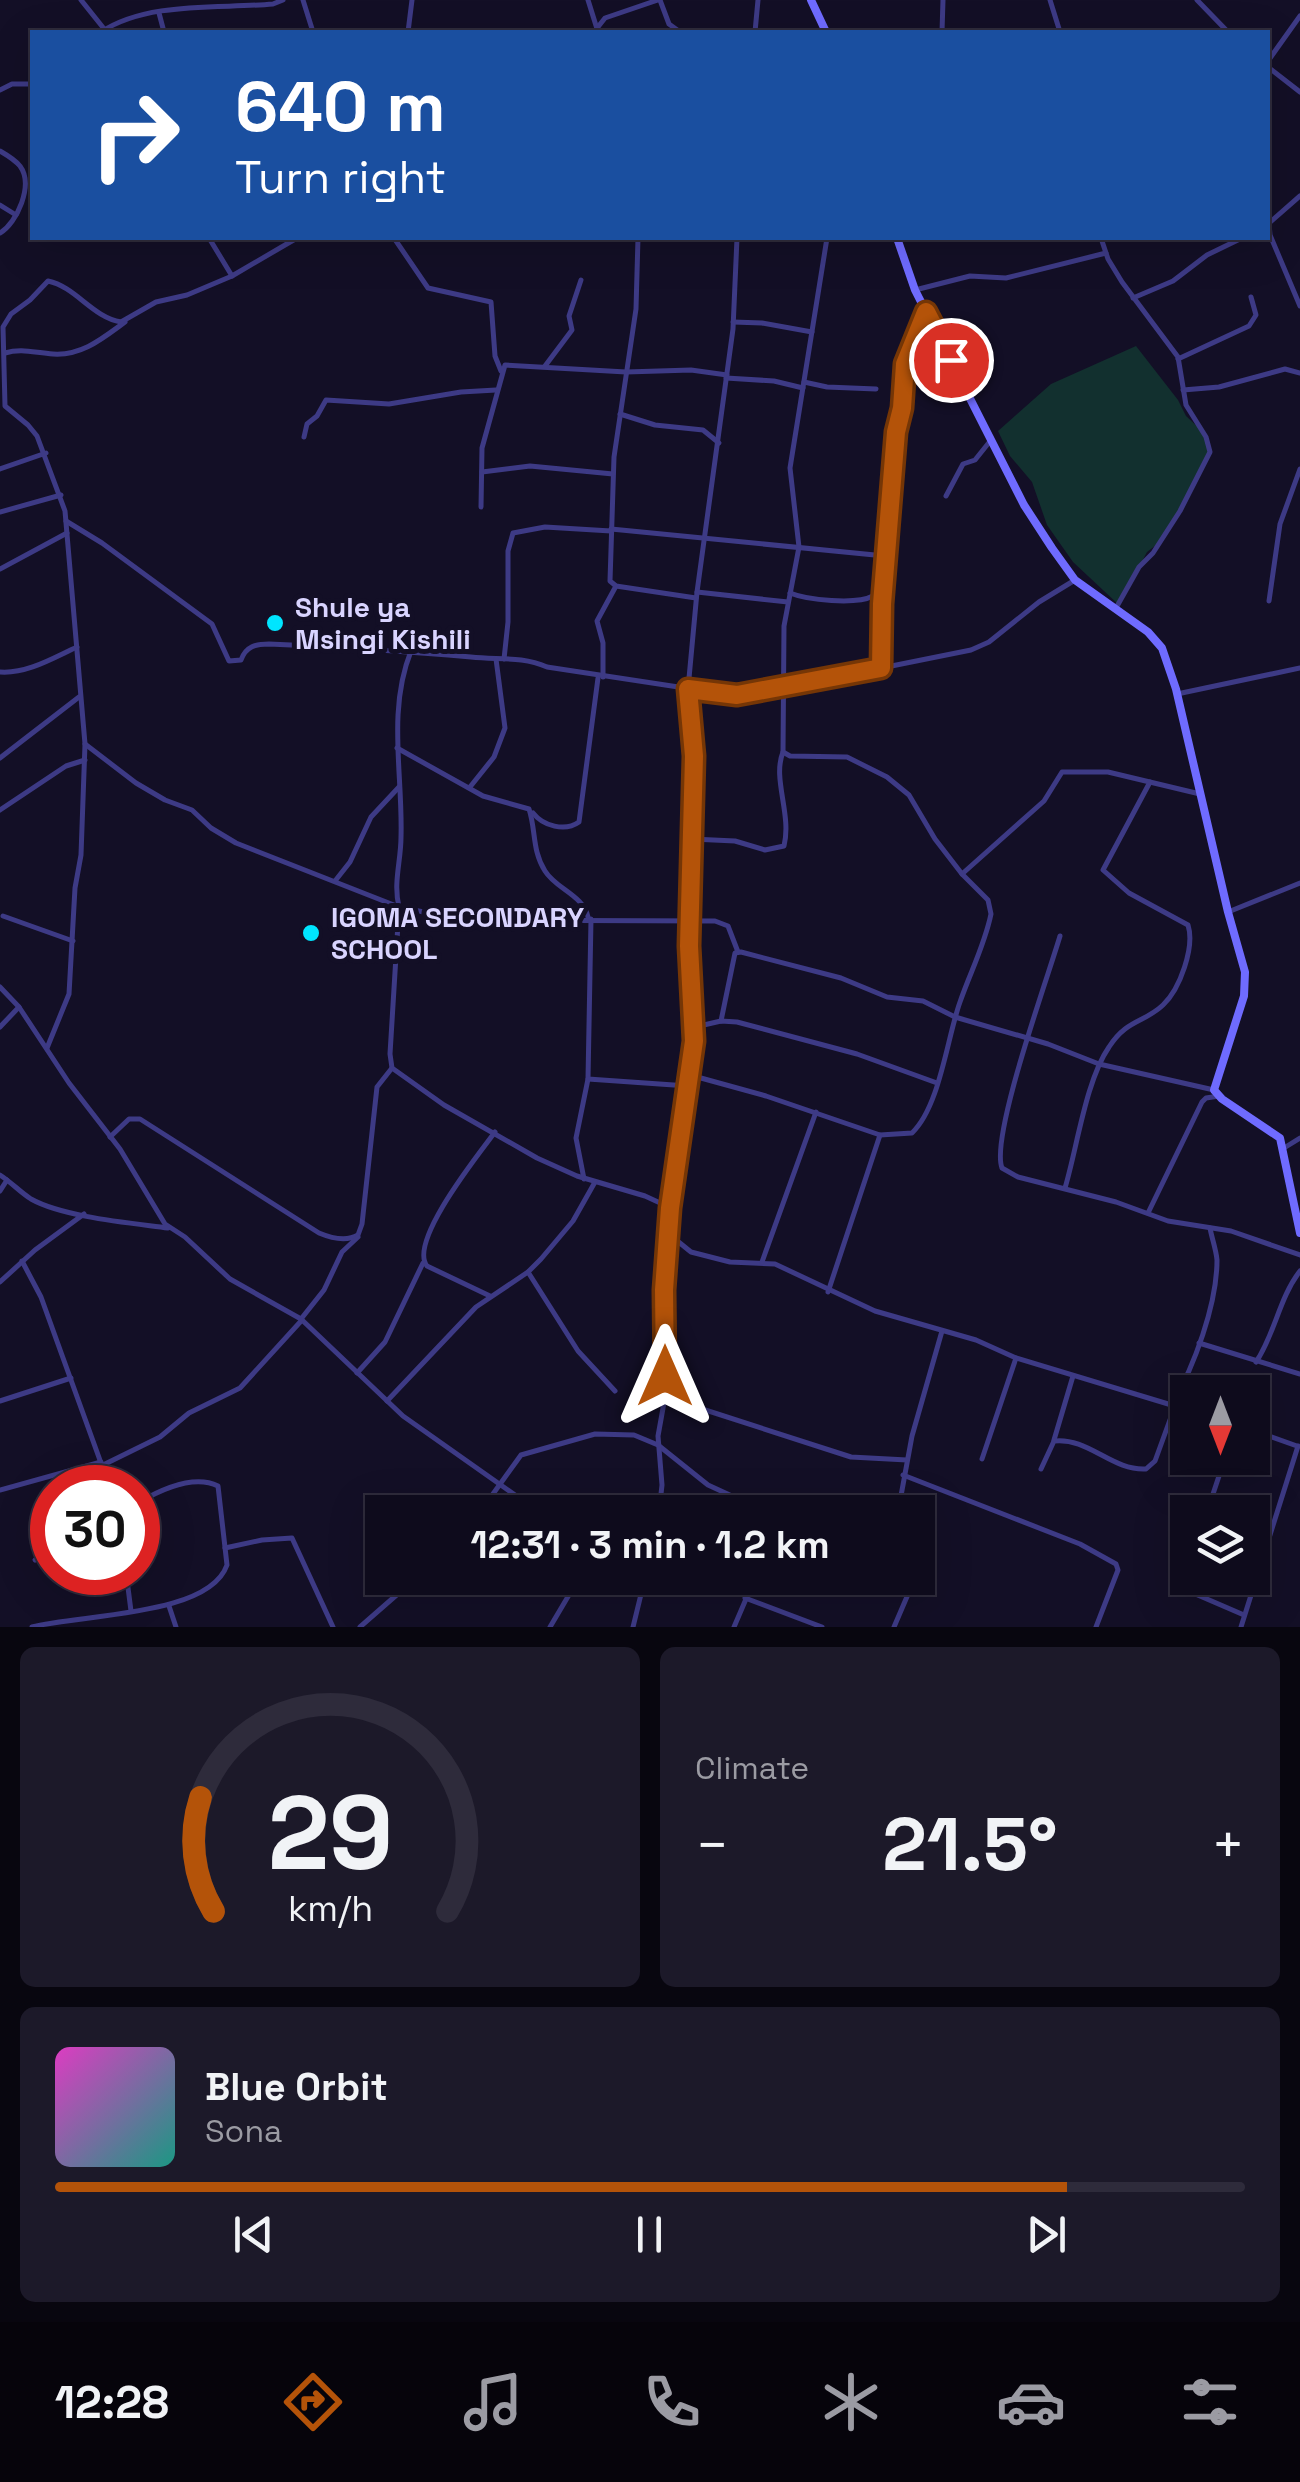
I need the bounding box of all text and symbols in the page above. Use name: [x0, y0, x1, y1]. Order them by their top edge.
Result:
text: 640 m: [235, 62, 446, 151]
icon: right: [70, 70, 200, 200]
text: Turn right: [235, 149, 446, 206]
pin: [909, 318, 994, 403]
icon: arrive: [924, 333, 979, 388]
place label: Shule ya Msingi Kishili: [295, 589, 471, 657]
marker: Shule ya Msingi Kishili: [264, 612, 286, 634]
place label: IGOMA SECONDARY SCHOOL: [331, 899, 585, 967]
marker: IGOMA SECONDARY SCHOOL: [300, 922, 322, 944]
position arrow: [613, 1324, 717, 1428]
north arrow: [1170, 1375, 1270, 1475]
map controls: [1170, 1375, 1270, 1595]
speed limit sign: 30: [30, 1465, 160, 1595]
button: layers: [1170, 1495, 1270, 1595]
text: 12:31 · 3 min · 1.2 km: [470, 1521, 830, 1569]
text: Climate: [695, 1748, 809, 1788]
text: 29: [267, 1767, 393, 1899]
text: 21.5°: [882, 1796, 1058, 1892]
text: −: [695, 1810, 729, 1880]
text: +: [1211, 1810, 1245, 1880]
text: km/h: [287, 1886, 373, 1931]
text: Blue Orbit: [205, 2063, 388, 2111]
text: Sona: [205, 2111, 282, 2151]
icon: previous: [226, 2207, 281, 2262]
icon: pause: [622, 2207, 677, 2262]
icon: next: [1019, 2207, 1074, 2262]
icon: directions: [278, 2367, 348, 2437]
icon: music: [458, 2367, 528, 2437]
icon: phone: [637, 2367, 707, 2437]
icon: climate: [816, 2367, 886, 2437]
icon: car: [996, 2367, 1066, 2437]
icon: filters: [1175, 2367, 1245, 2437]
text: 12:28: [55, 2374, 169, 2431]

